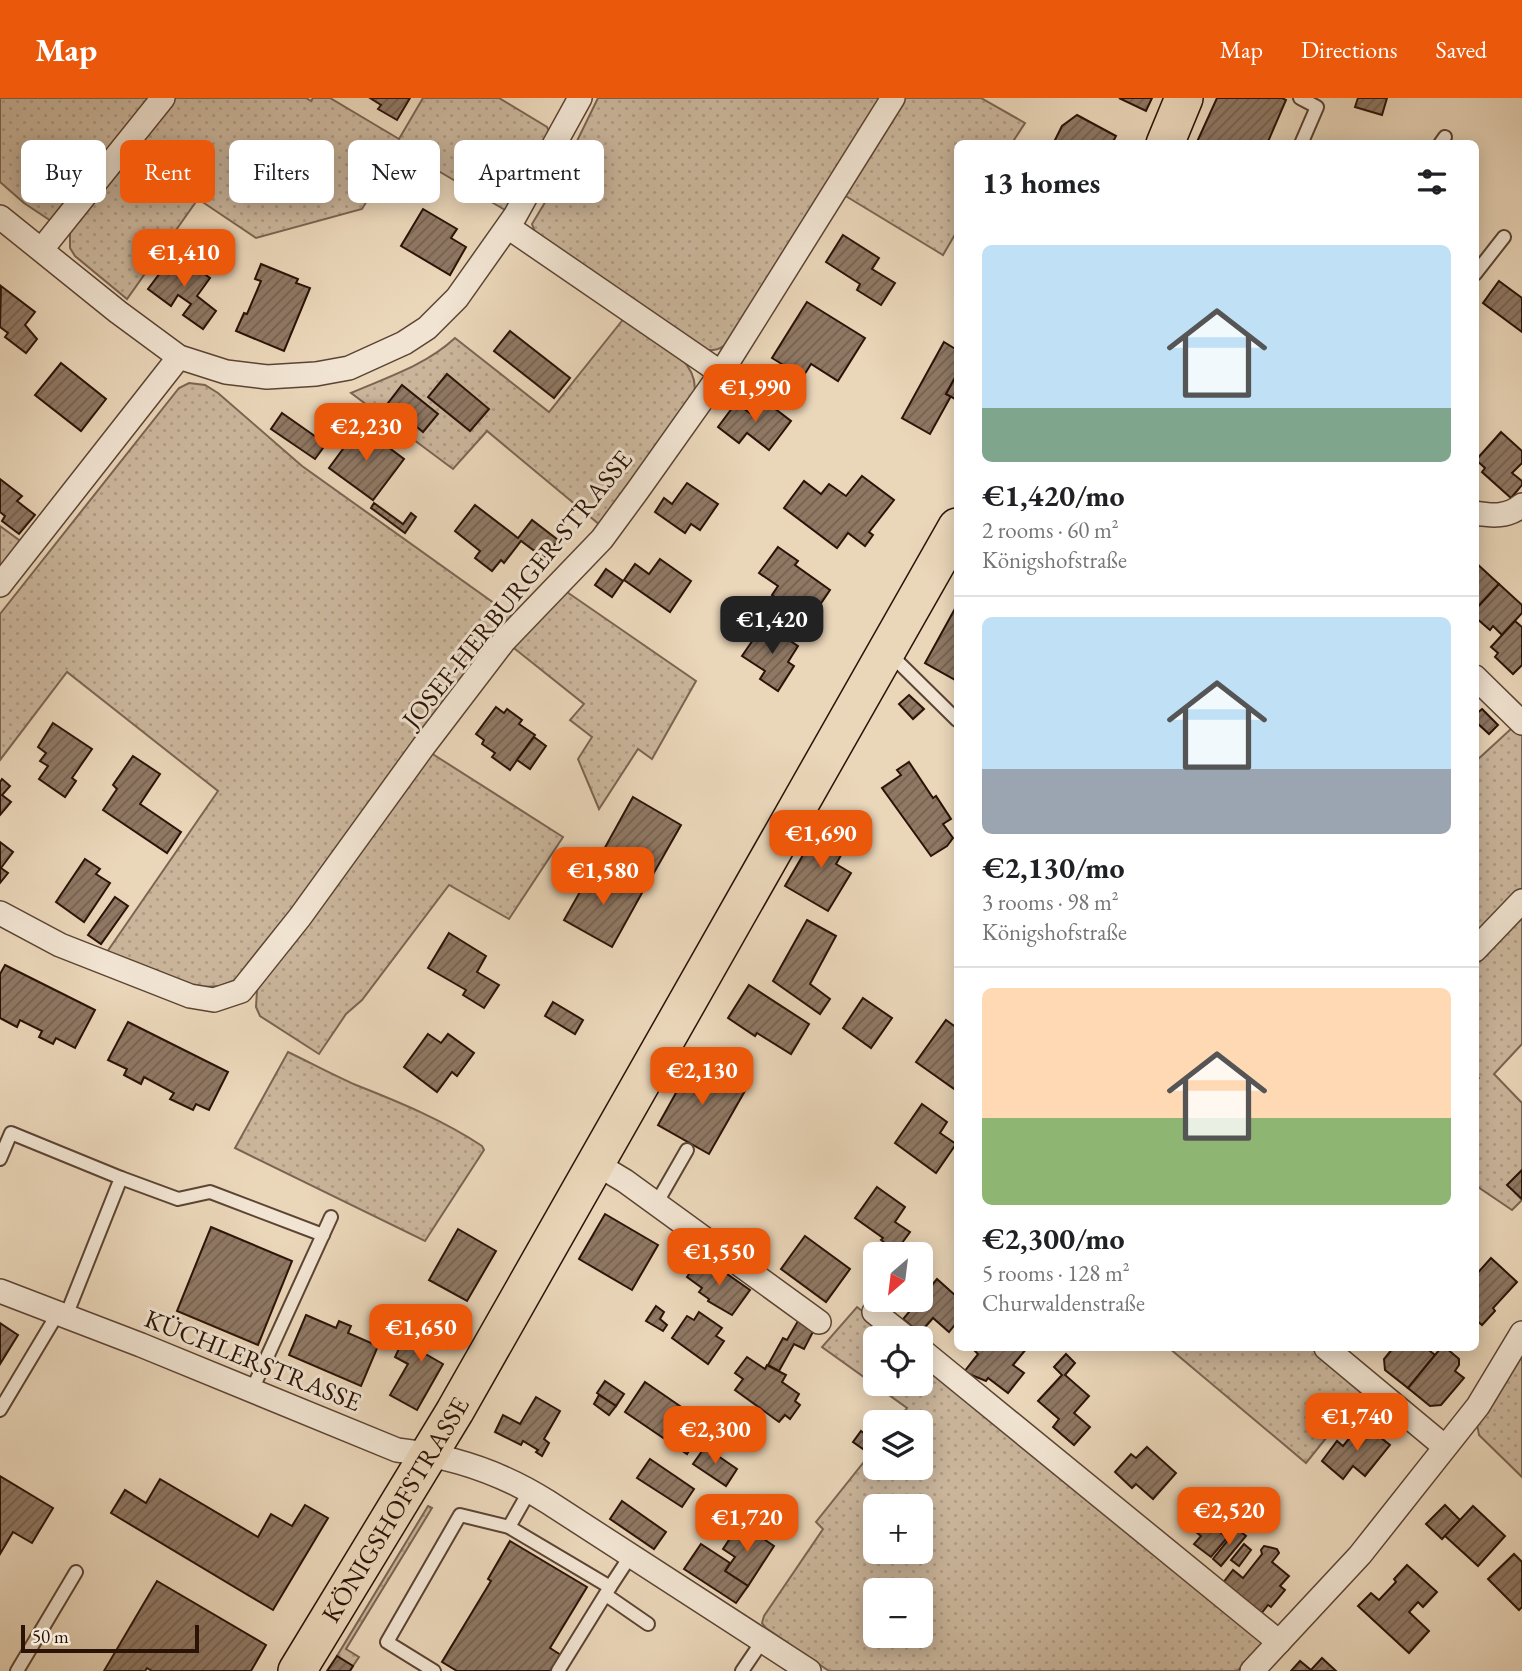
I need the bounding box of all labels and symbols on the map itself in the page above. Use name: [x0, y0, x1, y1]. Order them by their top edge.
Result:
pin: €1,410: [127, 230, 241, 289]
pin: €1,990: [698, 364, 812, 424]
pin: €2,230: [309, 404, 423, 463]
street label: JOSEF-HERBURGER-STRASSE: [393, 443, 640, 737]
pin: €1,420: [715, 596, 829, 656]
pin: €1,690: [764, 810, 878, 870]
pin: €1,580: [546, 848, 660, 907]
pin: €2,130: [645, 1048, 759, 1107]
pin: €1,550: [662, 1228, 776, 1288]
north arrow: [863, 1242, 933, 1312]
street label: KÜCHLERSTRASSE: [140, 1301, 367, 1419]
pin: €1,650: [364, 1304, 478, 1364]
street label: KÖNIGSHOFSTRASSE: [314, 1390, 477, 1629]
pin: €1,740: [1300, 1394, 1414, 1453]
pin: €2,300: [658, 1406, 772, 1466]
pin: €2,520: [1172, 1488, 1286, 1547]
pin: €1,720: [690, 1494, 804, 1554]
scale bar: [21, 1622, 200, 1654]

